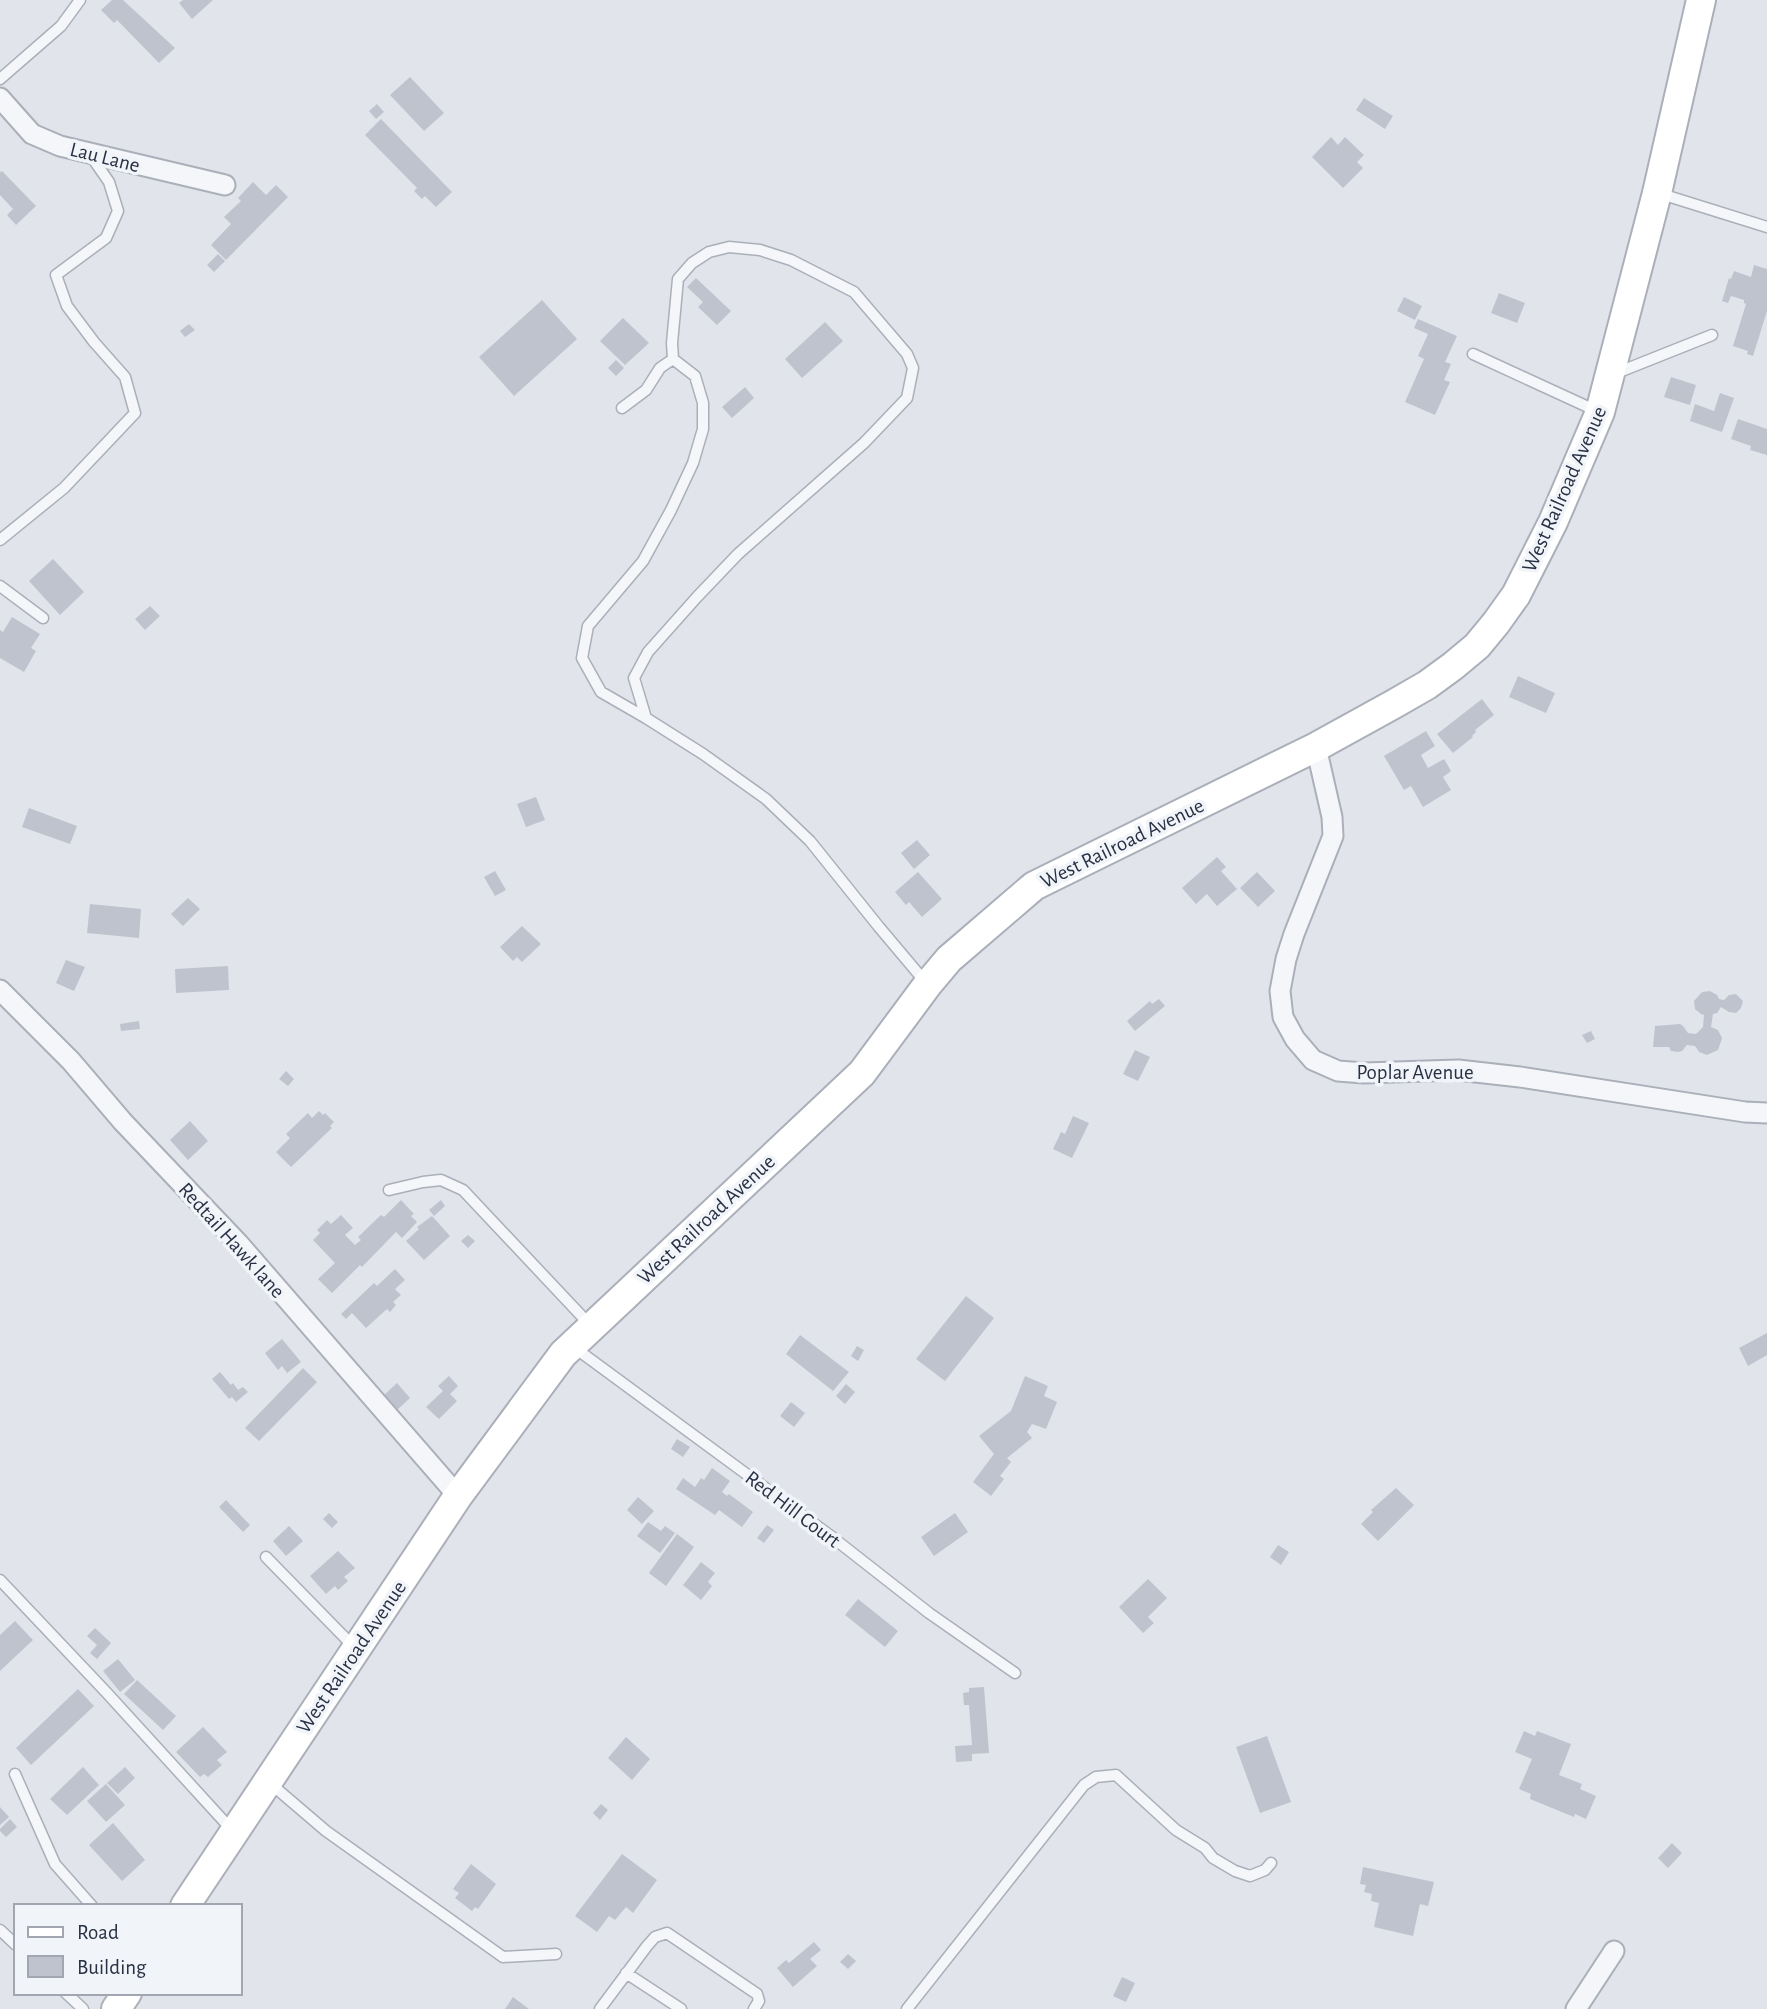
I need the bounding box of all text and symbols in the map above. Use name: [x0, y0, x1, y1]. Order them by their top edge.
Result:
street label: Lau Lane: [68, 139, 142, 176]
street label: West Railroad Avenue: [1518, 403, 1610, 575]
street label: West Railroad Avenue: [1037, 795, 1207, 892]
street label: Poplar Avenue: [1356, 1062, 1474, 1083]
street label: West Railroad Avenue: [634, 1151, 779, 1288]
street label: Redtail Hawk lane: [175, 1179, 289, 1302]
street label: Red Hill Court: [741, 1467, 844, 1552]
street label: West Railroad Avenue: [293, 1577, 410, 1737]
legend: [14, 1904, 242, 1995]
text: Road: [77, 1922, 119, 1943]
text: Building: [77, 1957, 147, 1978]

